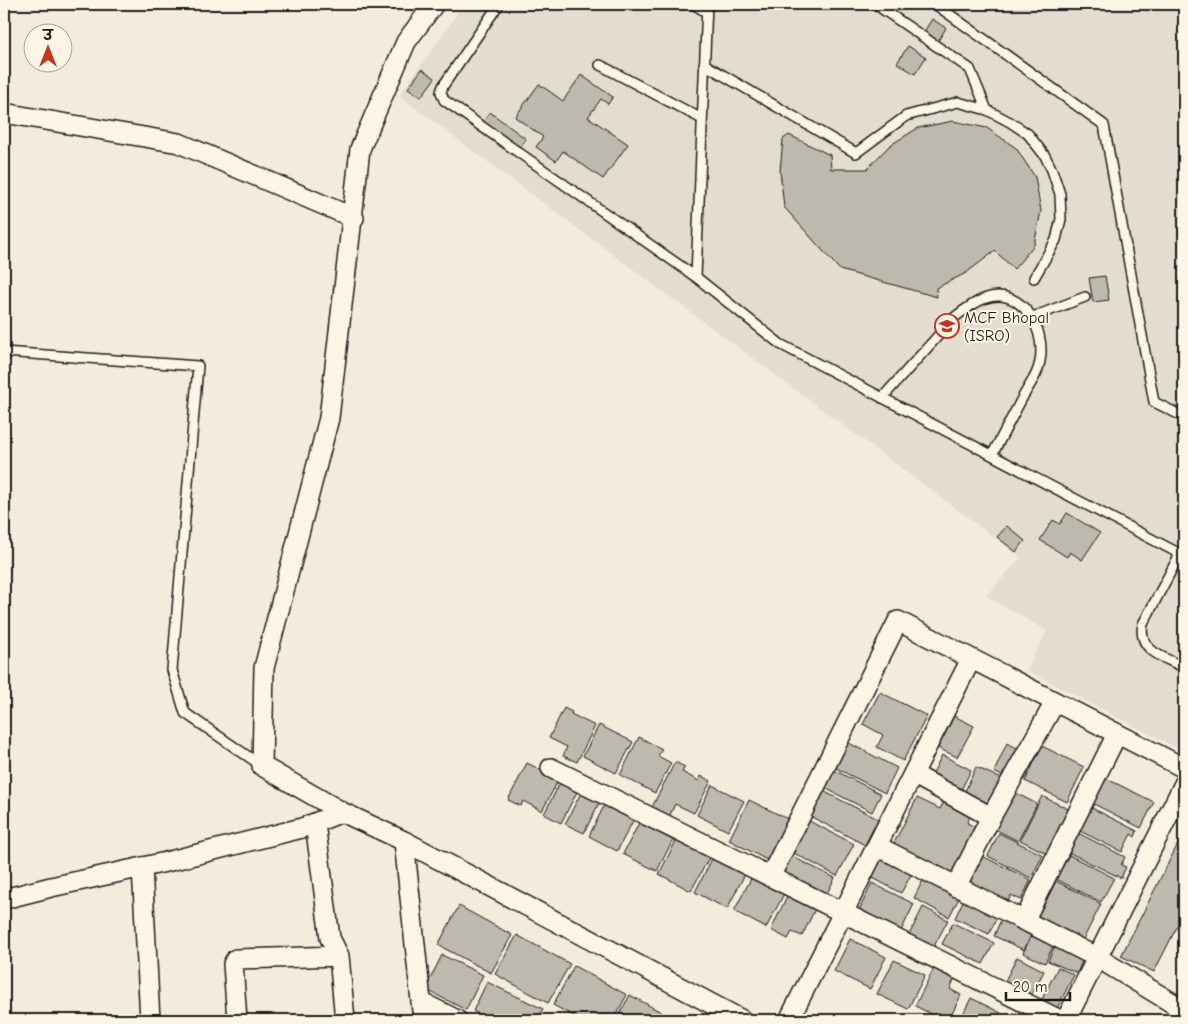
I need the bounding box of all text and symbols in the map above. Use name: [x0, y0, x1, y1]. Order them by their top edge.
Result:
north arrow: [22, 22, 72, 72]
text: उ: [41, 27, 54, 44]
place label: MCF Bhopal (ISRO): [964, 309, 1049, 345]
school or university icon: MCF Bhopal (ISRO): [934, 313, 960, 339]
scale bar: [1006, 969, 1069, 1001]
text: 20 m: [1013, 978, 1047, 996]

